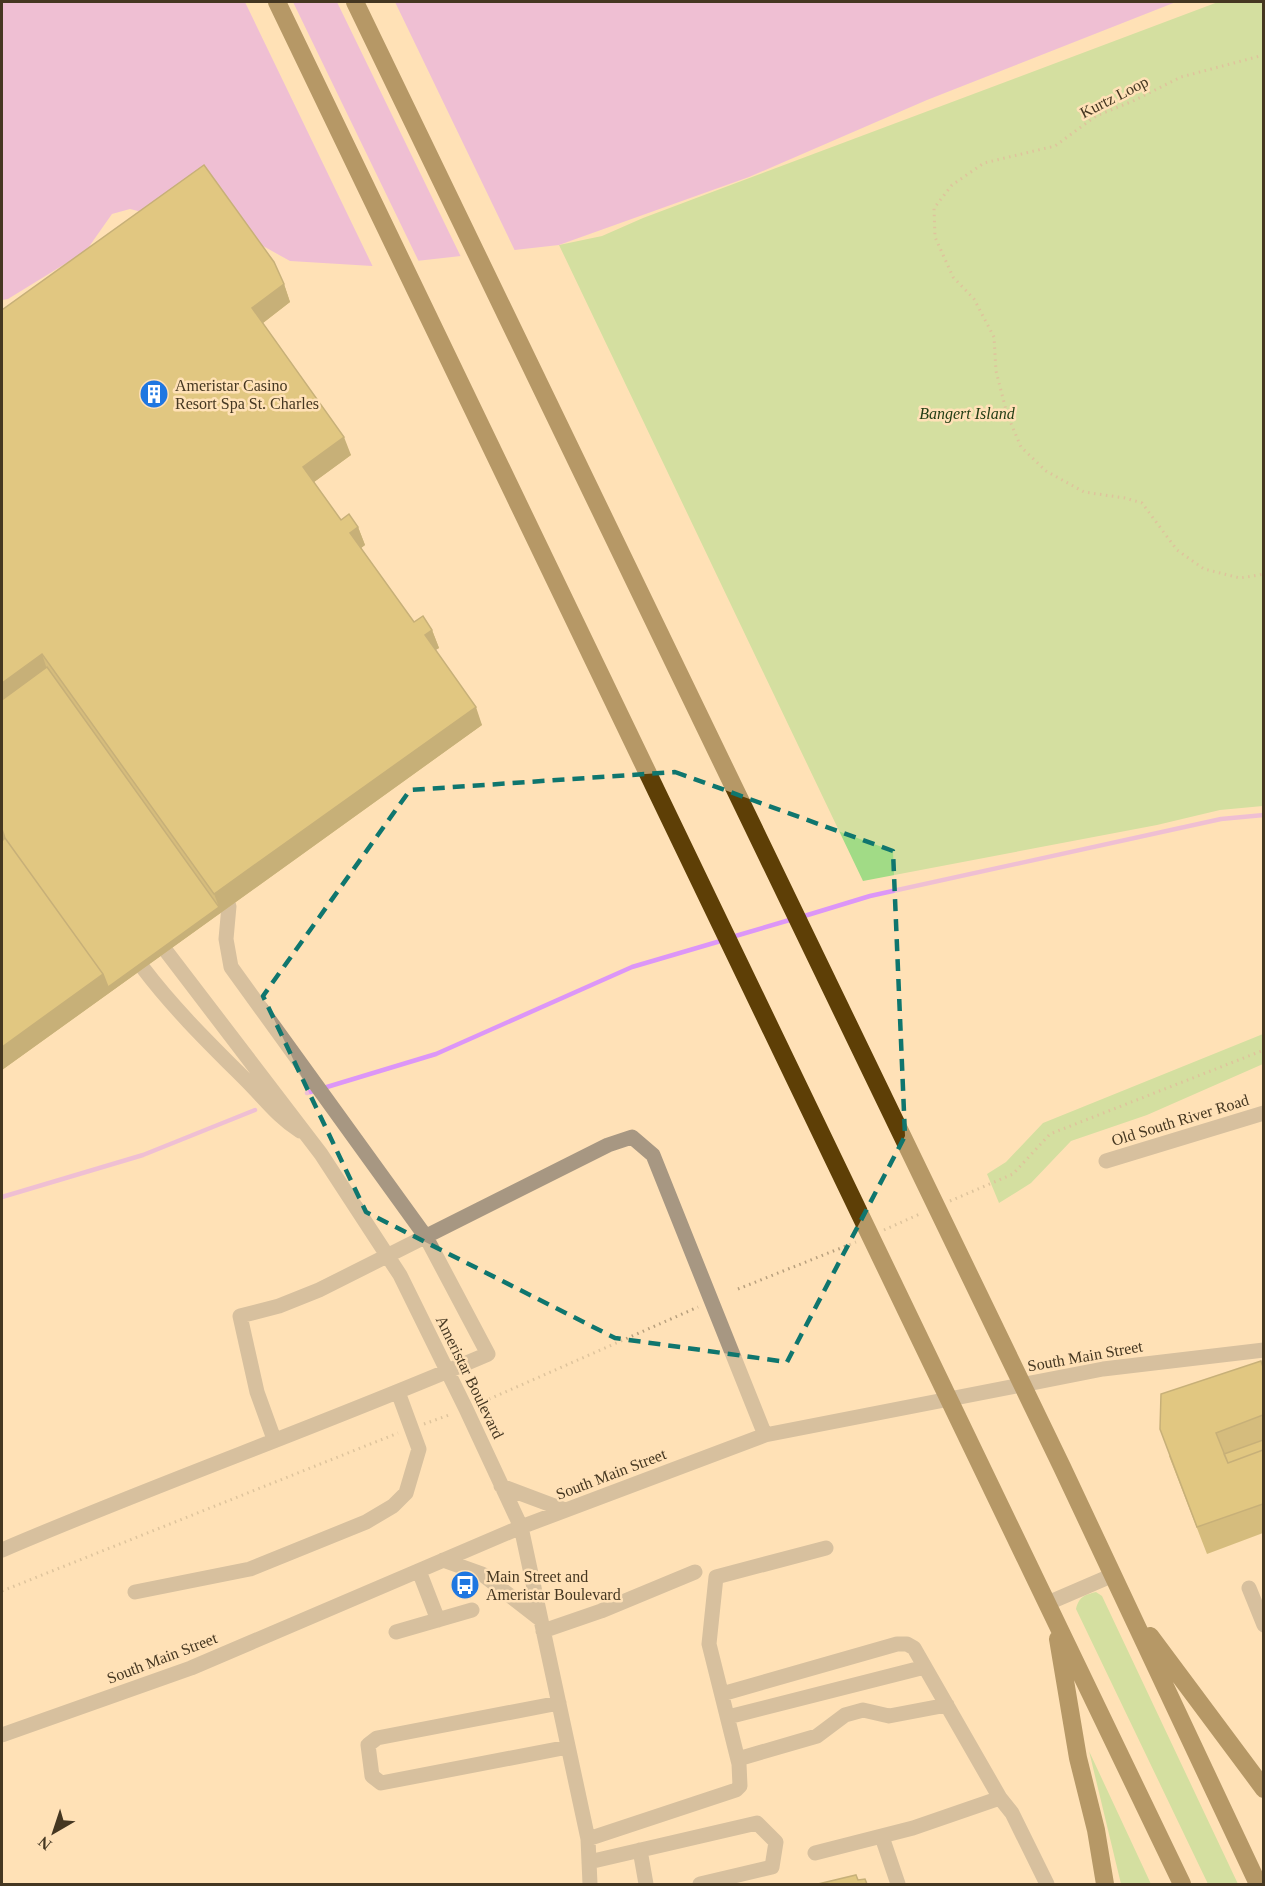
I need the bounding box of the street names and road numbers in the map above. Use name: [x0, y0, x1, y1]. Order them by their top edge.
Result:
street label: Kurtz Loop: [1077, 73, 1151, 122]
street label: Old South River Road: [1109, 1091, 1251, 1149]
street label: Ameristar Boulevard: [433, 1313, 507, 1441]
street label: South Main Street: [1026, 1337, 1144, 1374]
street label: South Main Street: [554, 1445, 669, 1503]
street label: South Main Street: [105, 1629, 220, 1687]

